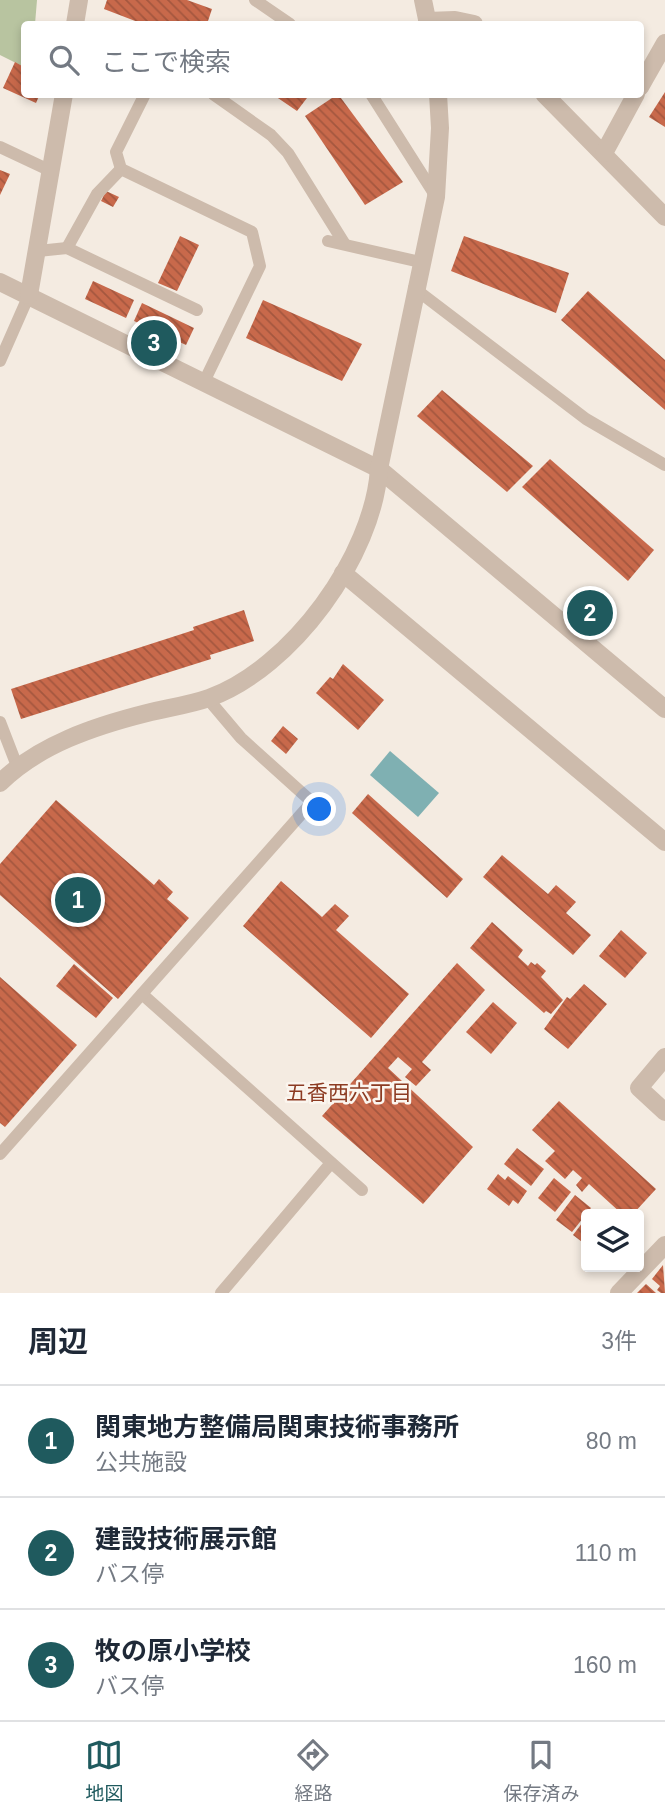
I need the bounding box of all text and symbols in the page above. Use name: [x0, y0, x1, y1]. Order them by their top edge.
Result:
search box: [21, 21, 644, 98]
icon: search: [45, 41, 83, 79]
text: ここで検索: [101, 47, 231, 77]
pin: 3: [131, 317, 177, 369]
pin: 2: [567, 587, 613, 639]
your location: [302, 792, 336, 826]
pin: 1: [55, 874, 101, 926]
district label: 五香西六丁目: [286, 1081, 412, 1104]
map controls: [581, 1209, 644, 1272]
button: layers: [581, 1209, 644, 1272]
text: 周辺: [28, 1325, 88, 1358]
text: 3件: [601, 1328, 637, 1354]
text: 関東地方整備局関東技術事務所: [95, 1412, 459, 1442]
text: 1: [45, 1428, 57, 1454]
text: 80 m: [586, 1428, 637, 1454]
text: 公共施設: [95, 1449, 187, 1475]
text: 建設技術展示館: [95, 1524, 277, 1554]
text: 2: [45, 1540, 57, 1566]
text: 110 m: [575, 1540, 637, 1566]
text: バス停: [95, 1561, 164, 1587]
text: 牧の原小学校: [95, 1636, 251, 1666]
text: 3: [45, 1652, 57, 1678]
text: 160 m: [573, 1652, 637, 1678]
text: バス停: [95, 1673, 164, 1699]
tab: 地図: [85, 1736, 124, 1805]
tab: 経路: [294, 1736, 333, 1805]
tab: 保存済み: [503, 1736, 580, 1805]

